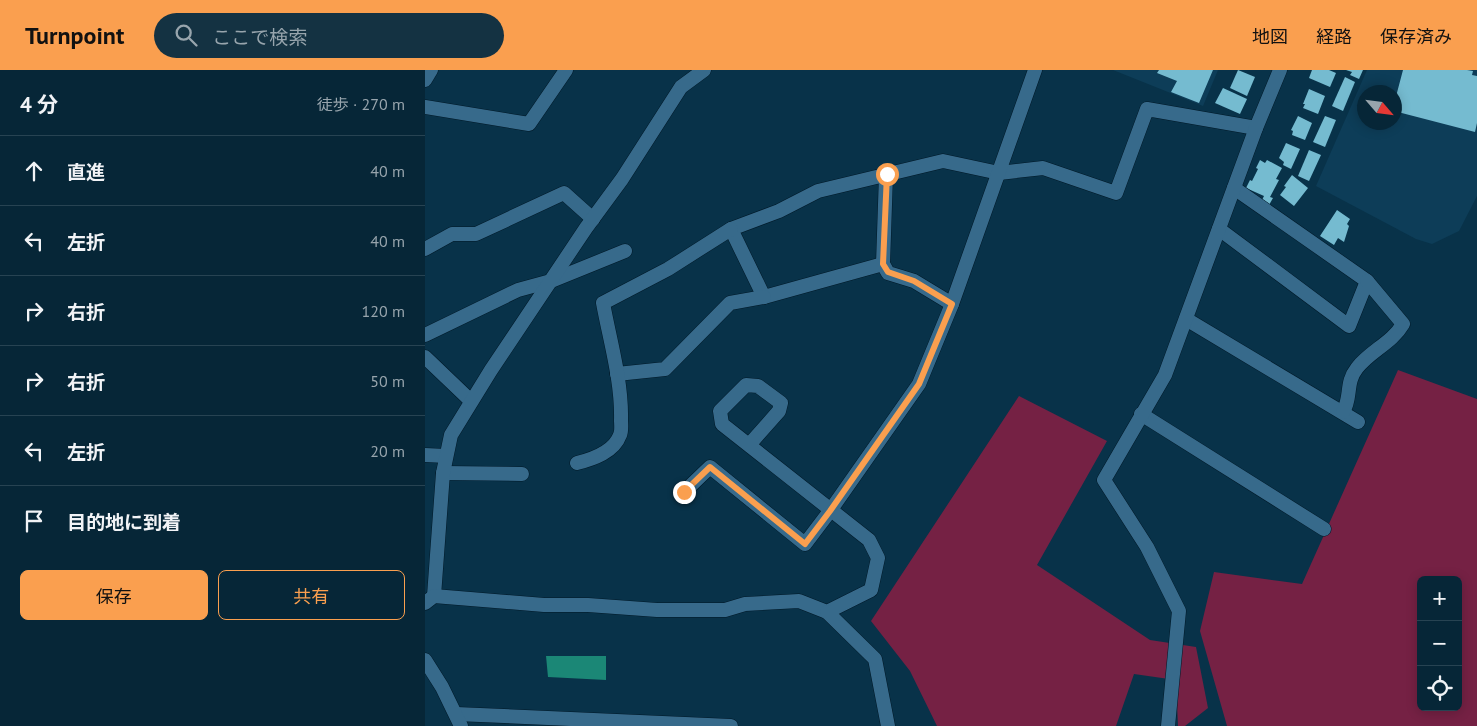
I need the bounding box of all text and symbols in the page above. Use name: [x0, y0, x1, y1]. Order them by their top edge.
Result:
search box: [154, 13, 504, 58]
text: Turnpoint: [25, 20, 124, 51]
icon: search: [172, 21, 200, 49]
text: ここで検索: [212, 25, 307, 49]
text: 地図: [1252, 25, 1288, 48]
text: 経路: [1316, 25, 1352, 48]
text: 保存済み: [1380, 25, 1452, 48]
north arrow: [1357, 85, 1402, 130]
text: 4 分: [20, 91, 58, 118]
text: 徒歩 · 270 m: [317, 94, 405, 114]
icon: ahead: [20, 157, 48, 185]
text: 直進: [67, 160, 105, 184]
text: 40 m: [370, 161, 405, 181]
route start: [876, 163, 899, 186]
icon: left: [20, 227, 48, 255]
text: 左折: [67, 230, 105, 254]
text: 40 m: [370, 231, 405, 251]
icon: right: [20, 297, 48, 325]
text: 右折: [67, 300, 105, 324]
text: 120 m: [362, 301, 405, 321]
icon: right: [20, 367, 48, 395]
text: 右折: [67, 370, 105, 394]
text: 50 m: [370, 371, 405, 391]
icon: left: [20, 437, 48, 465]
text: 左折: [67, 440, 105, 464]
text: 20 m: [370, 441, 405, 461]
route end: [673, 481, 696, 504]
icon: arrive: [20, 507, 48, 535]
text: 目的地に到着: [67, 510, 181, 534]
button: 保存: [20, 570, 208, 620]
button: 共有: [218, 570, 405, 620]
map controls: [1417, 576, 1462, 711]
button: +: [1417, 576, 1462, 621]
button: −: [1417, 621, 1462, 666]
button: locate: [1417, 666, 1462, 711]

